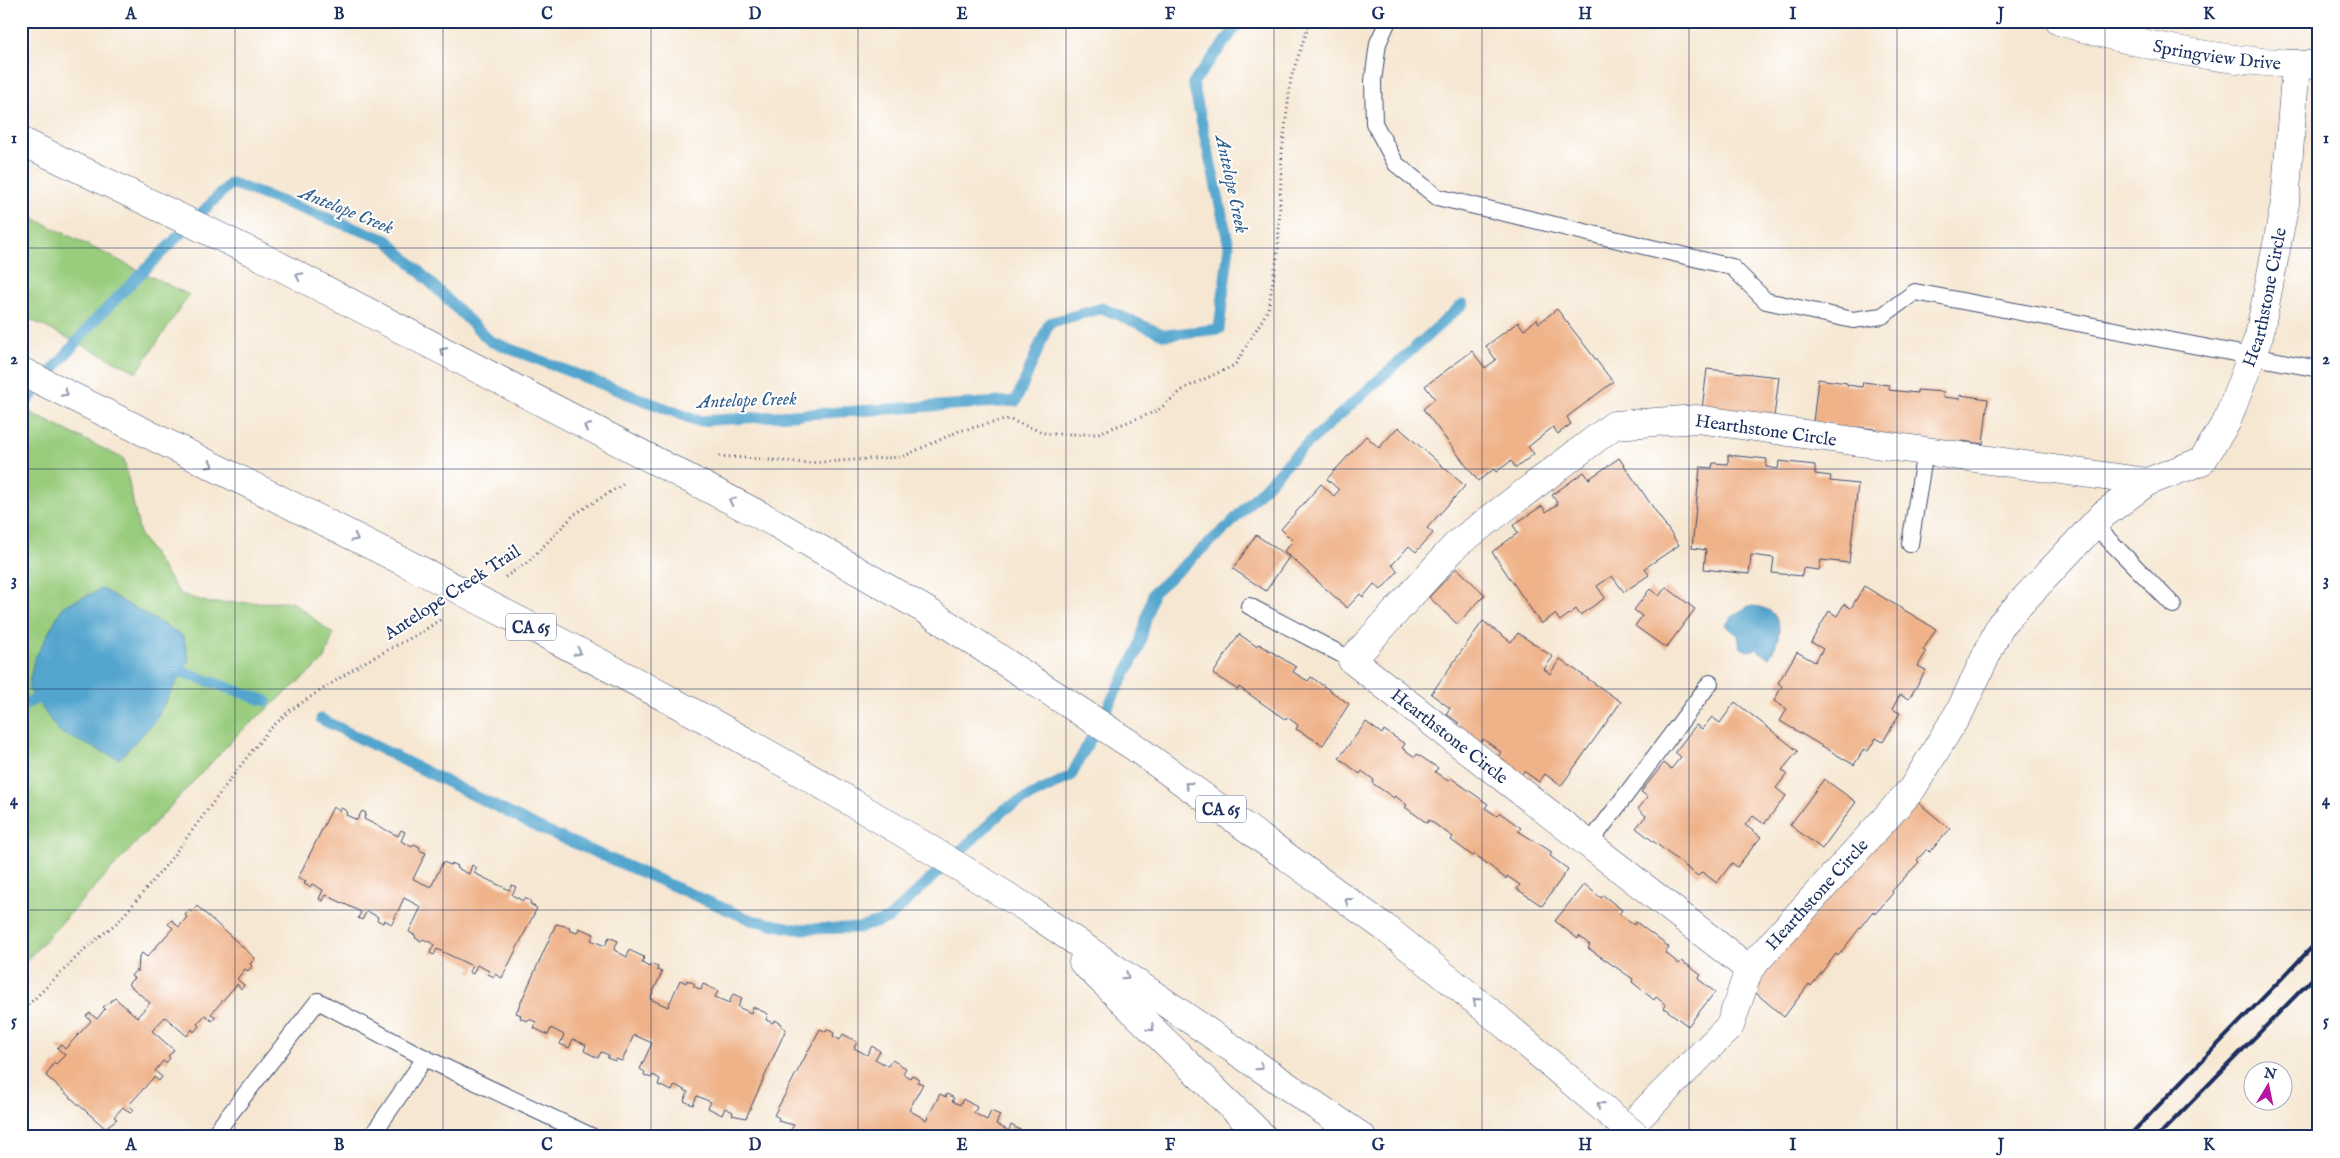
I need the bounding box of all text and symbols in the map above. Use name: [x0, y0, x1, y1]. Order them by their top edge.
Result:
text: A: [125, 5, 138, 25]
text: B: [334, 5, 345, 25]
text: C: [541, 5, 553, 25]
text: D: [749, 5, 762, 25]
text: E: [956, 5, 968, 25]
text: F: [1165, 5, 1176, 25]
text: G: [1372, 5, 1385, 25]
text: H: [1578, 5, 1592, 25]
text: I: [1790, 5, 1797, 25]
text: J: [1996, 5, 2005, 25]
text: K: [2203, 5, 2216, 25]
street label: Springview Drive: [2151, 36, 2282, 76]
text: 1: [11, 129, 17, 149]
text: 1: [2323, 129, 2329, 149]
water label: Antelope Creek: [1209, 131, 1253, 236]
water label: Antelope Creek: [294, 180, 397, 241]
street label: Hearthstone Circle: [2238, 226, 2293, 371]
one-way arrow: [295, 272, 304, 282]
one-way arrow: [439, 347, 448, 357]
text: 2: [10, 350, 18, 370]
text: 2: [2322, 350, 2330, 370]
one-way arrow: [60, 386, 69, 397]
water label: Antelope Creek: [695, 387, 798, 415]
street label: Hearthstone Circle: [1694, 410, 1838, 453]
one-way arrow: [584, 423, 593, 433]
one-way arrow: [205, 459, 214, 469]
one-way arrow: [728, 497, 737, 507]
one-way arrow: [350, 532, 359, 542]
street label: Antelope Creek Trail: [379, 541, 525, 646]
text: 3: [11, 571, 17, 591]
text: 3: [2323, 571, 2329, 591]
road number: CA 65: [506, 614, 556, 640]
one-way arrow: [573, 645, 582, 655]
street label: Hearthstone Circle: [1386, 684, 1512, 790]
one-way arrow: [1184, 782, 1194, 791]
text: 4: [10, 791, 19, 811]
text: 4: [2322, 791, 2331, 811]
road number: CA 65: [1196, 796, 1246, 822]
street label: Hearthstone Circle: [1761, 835, 1874, 956]
one-way arrow: [1345, 898, 1354, 906]
one-way arrow: [1120, 970, 1129, 979]
one-way arrow: [1473, 998, 1482, 1006]
text: 5: [11, 1012, 17, 1032]
text: 5: [2323, 1012, 2329, 1032]
one-way arrow: [1145, 1022, 1154, 1031]
north arrow: [2242, 1060, 2292, 1110]
one-way arrow: [1254, 1061, 1264, 1070]
text: N: [2262, 1064, 2278, 1084]
one-way arrow: [1597, 1103, 1606, 1111]
text: A: [125, 1136, 138, 1156]
text: B: [334, 1136, 345, 1156]
text: C: [541, 1136, 553, 1156]
text: D: [749, 1136, 762, 1156]
text: E: [956, 1136, 968, 1156]
text: F: [1165, 1136, 1176, 1156]
text: G: [1372, 1136, 1385, 1156]
text: H: [1578, 1136, 1592, 1156]
text: I: [1790, 1136, 1797, 1156]
text: J: [1996, 1136, 2005, 1156]
text: K: [2203, 1136, 2216, 1156]

